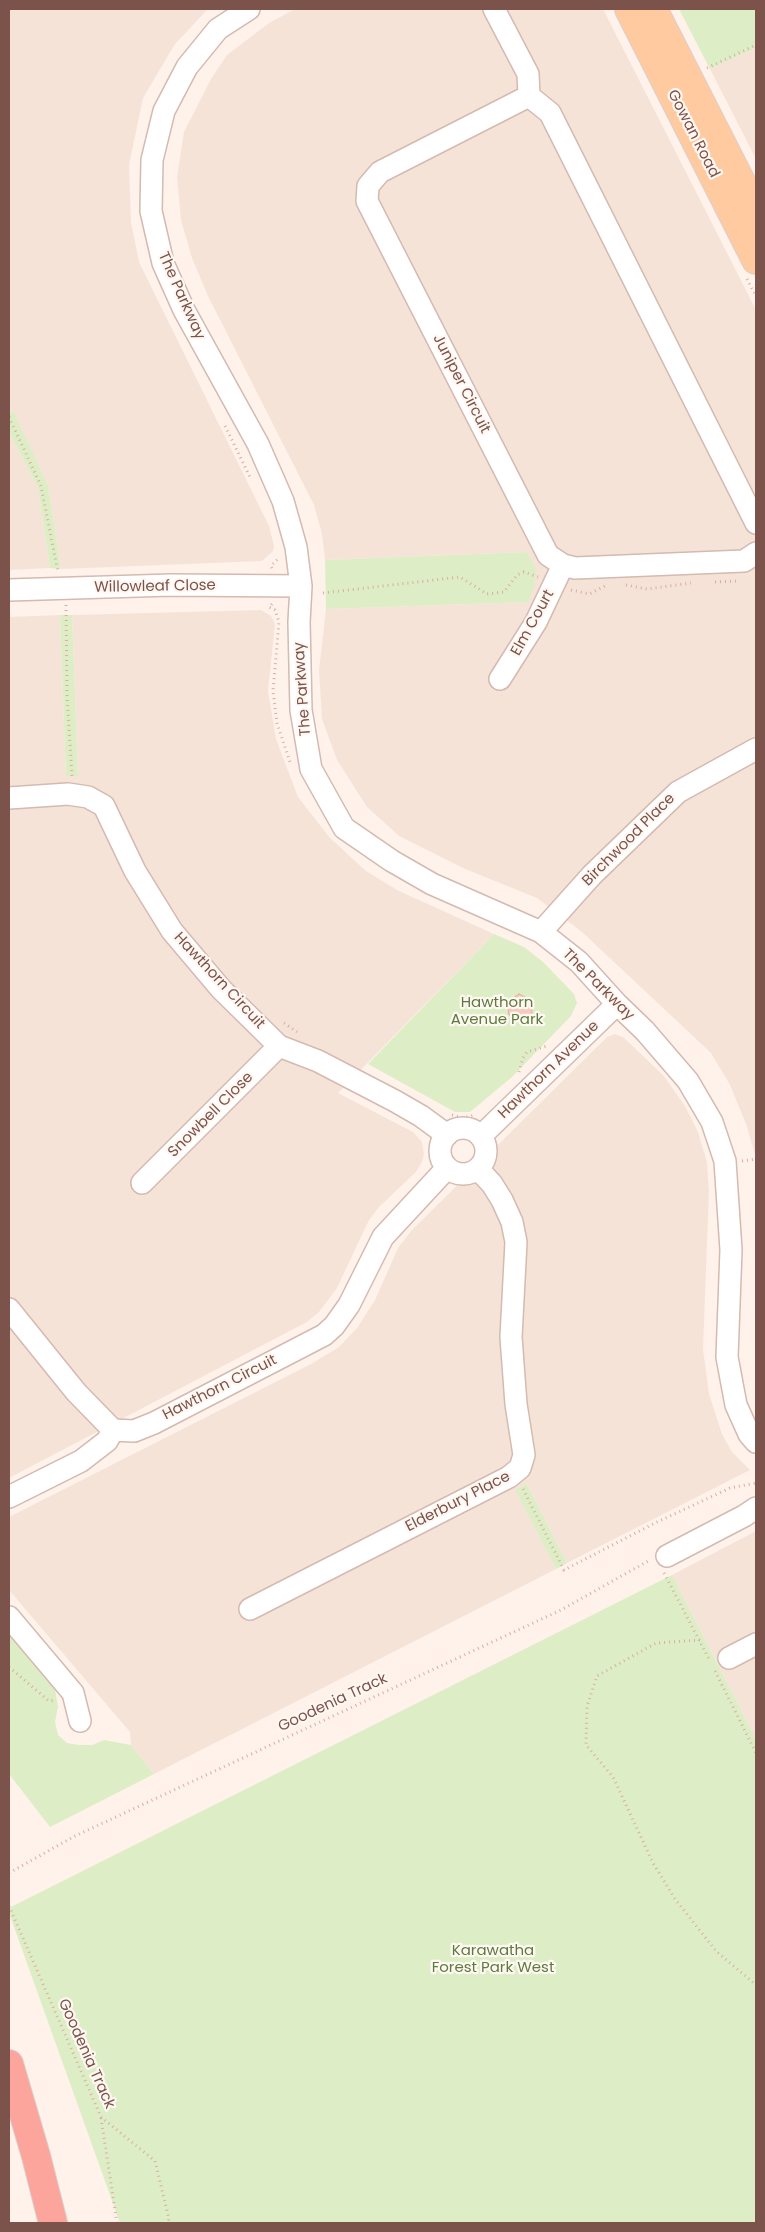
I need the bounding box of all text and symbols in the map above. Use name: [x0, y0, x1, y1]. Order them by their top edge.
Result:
street label: Gowan Road: [663, 87, 723, 181]
street label: The Parkway: [154, 249, 208, 343]
street label: Juniper Circuit: [428, 332, 494, 436]
street label: Willowleaf Close: [94, 577, 216, 597]
street label: Elm Court: [508, 587, 558, 659]
street label: The Parkway: [291, 641, 315, 737]
street label: Birchwood Place: [579, 790, 679, 890]
street label: Hawthorn Circuit: [170, 929, 268, 1033]
street label: The Parkway: [558, 945, 638, 1025]
park label: Hawthorn Avenue Park: [451, 994, 543, 1029]
street label: Hawthorn Avenue: [495, 1017, 603, 1123]
street label: Snowbell Close: [165, 1069, 257, 1161]
street label: Hawthorn Circuit: [160, 1352, 280, 1424]
street label: Elderbury Place: [403, 1468, 513, 1536]
street label: Goodenia Track: [276, 1670, 390, 1736]
park label: Karawatha Forest Park West: [432, 1942, 554, 1977]
street label: Goodenia Track: [54, 1996, 118, 2112]

